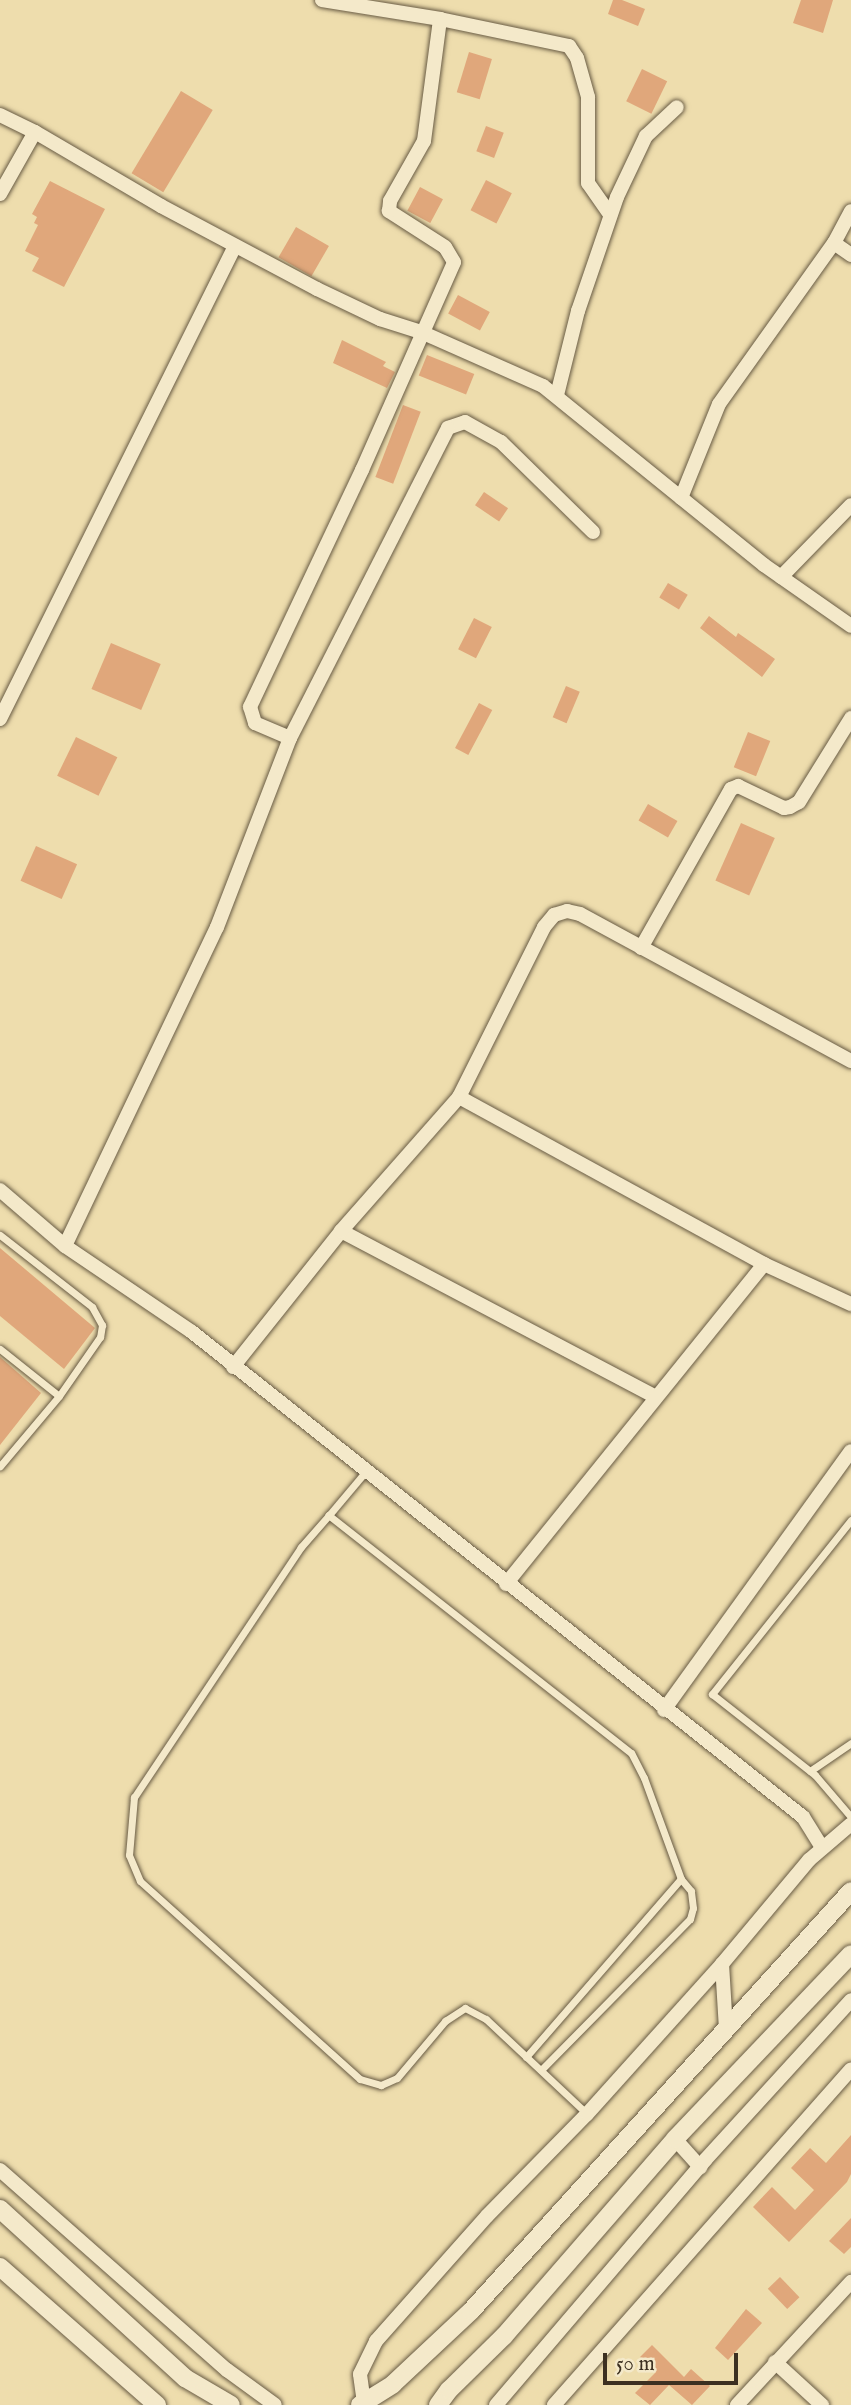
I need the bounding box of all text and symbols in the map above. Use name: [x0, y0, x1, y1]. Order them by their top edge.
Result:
scale bar: [606, 2338, 741, 2382]
text: 50 m: [616, 2351, 655, 2378]

